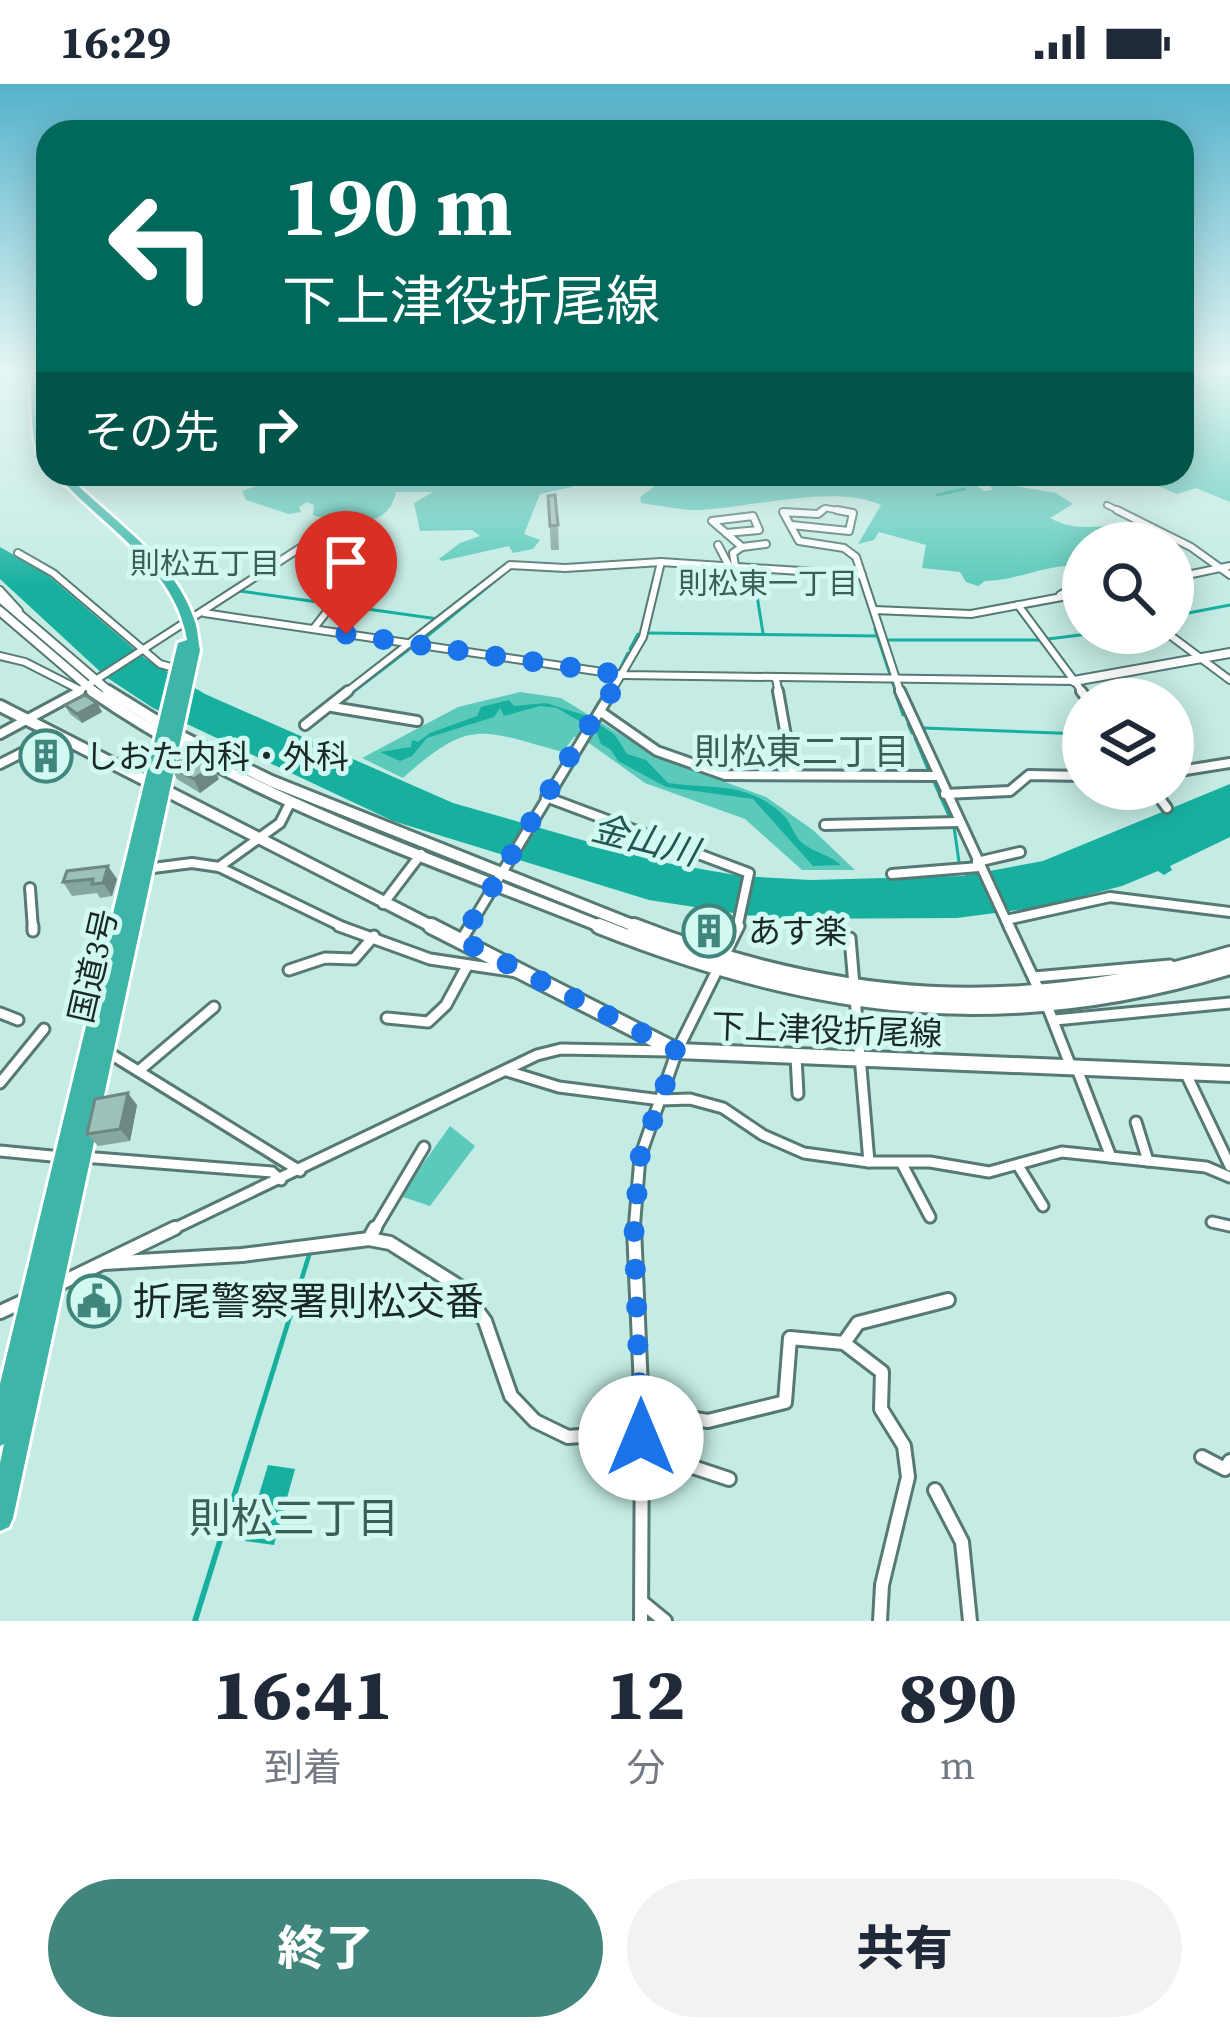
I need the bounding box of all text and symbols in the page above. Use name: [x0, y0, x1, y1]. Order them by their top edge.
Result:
text: 16:29: [60, 11, 171, 73]
text: 190 m: [282, 148, 513, 263]
icon: left: [84, 168, 240, 324]
text: 下上津役折尾線: [282, 264, 660, 338]
icon: right: [243, 396, 309, 462]
text: その先: [84, 401, 219, 463]
pin: [295, 511, 397, 634]
map controls: [1062, 522, 1194, 810]
button: search: [1062, 522, 1194, 654]
icon: arrive: [313, 529, 379, 595]
district label: 則松五丁目: [130, 543, 280, 584]
district label: 則松東一丁目: [678, 563, 858, 604]
button: layers: [1062, 678, 1194, 810]
district label: 則松東二丁目: [694, 727, 910, 776]
building icon: しおた内科・外科: [18, 728, 74, 784]
place label: しおた内科・外科: [85, 734, 349, 779]
water label: 金山川: [587, 803, 707, 878]
building icon: あす楽: [681, 903, 737, 959]
street label: 国道3号: [58, 905, 128, 1027]
place label: あす楽: [748, 909, 847, 954]
street label: 下上津役折尾線: [711, 1003, 943, 1057]
public building icon: 折尾警察署則松交番: [66, 1273, 122, 1329]
place label: 折尾警察署則松交番: [133, 1275, 484, 1328]
position arrow: [578, 1375, 704, 1501]
district label: 則松三丁目: [189, 1489, 399, 1547]
text: 16:41: [213, 1644, 393, 1743]
text: 12: [606, 1644, 685, 1743]
text: 890: [898, 1647, 1017, 1746]
text: m: [940, 1739, 975, 1792]
text: 到着: [264, 1741, 342, 1794]
text: 分: [626, 1741, 665, 1794]
button: 終了: [48, 1879, 603, 2017]
button: 共有: [627, 1879, 1182, 2017]

